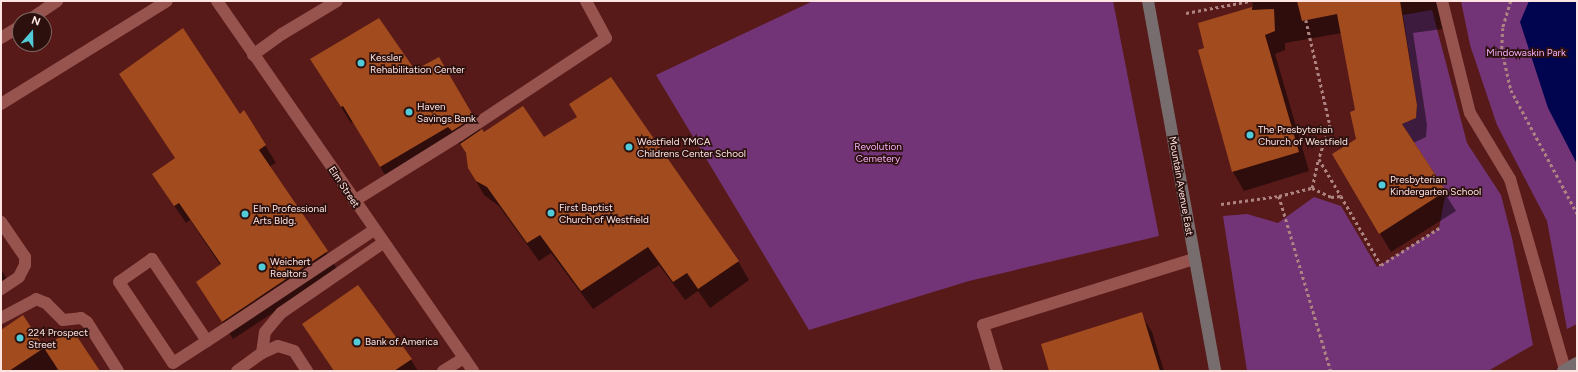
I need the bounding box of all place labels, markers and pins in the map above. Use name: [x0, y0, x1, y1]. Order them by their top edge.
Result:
place label: Kessler Rehabilitation Center: [370, 51, 465, 74]
marker: Kessler Rehabilitation Center: [355, 57, 367, 69]
place label: Haven Savings Bank: [417, 100, 476, 124]
marker: Haven Savings Bank: [404, 107, 414, 117]
place label: The Presbyterian Church of Westfield: [1258, 123, 1348, 146]
marker: The Presbyterian Church of Westfield: [1245, 130, 1255, 140]
place label: Westfield YMCA Childrens Center School: [637, 135, 746, 158]
marker: Westfield YMCA Childrens Center School: [624, 142, 634, 152]
place label: Presbyterian Kindergarten School: [1390, 173, 1481, 196]
marker: Presbyterian Kindergarten School: [1377, 180, 1387, 190]
place label: First Baptist Church of Westfield: [559, 201, 649, 224]
place label: Elm Professional Arts Bldg.: [253, 202, 326, 226]
marker: First Baptist Church of Westfield: [546, 208, 556, 218]
marker: Elm Professional Arts Bldg.: [240, 209, 250, 219]
place label: Weichert Realtors: [270, 255, 311, 278]
marker: Weichert Realtors: [257, 262, 267, 272]
place label: 224 Prospect Street: [28, 326, 88, 350]
marker: 224 Prospect Street: [15, 333, 25, 343]
place label: Bank of America: [365, 336, 438, 348]
marker: Bank of America: [352, 337, 362, 347]

